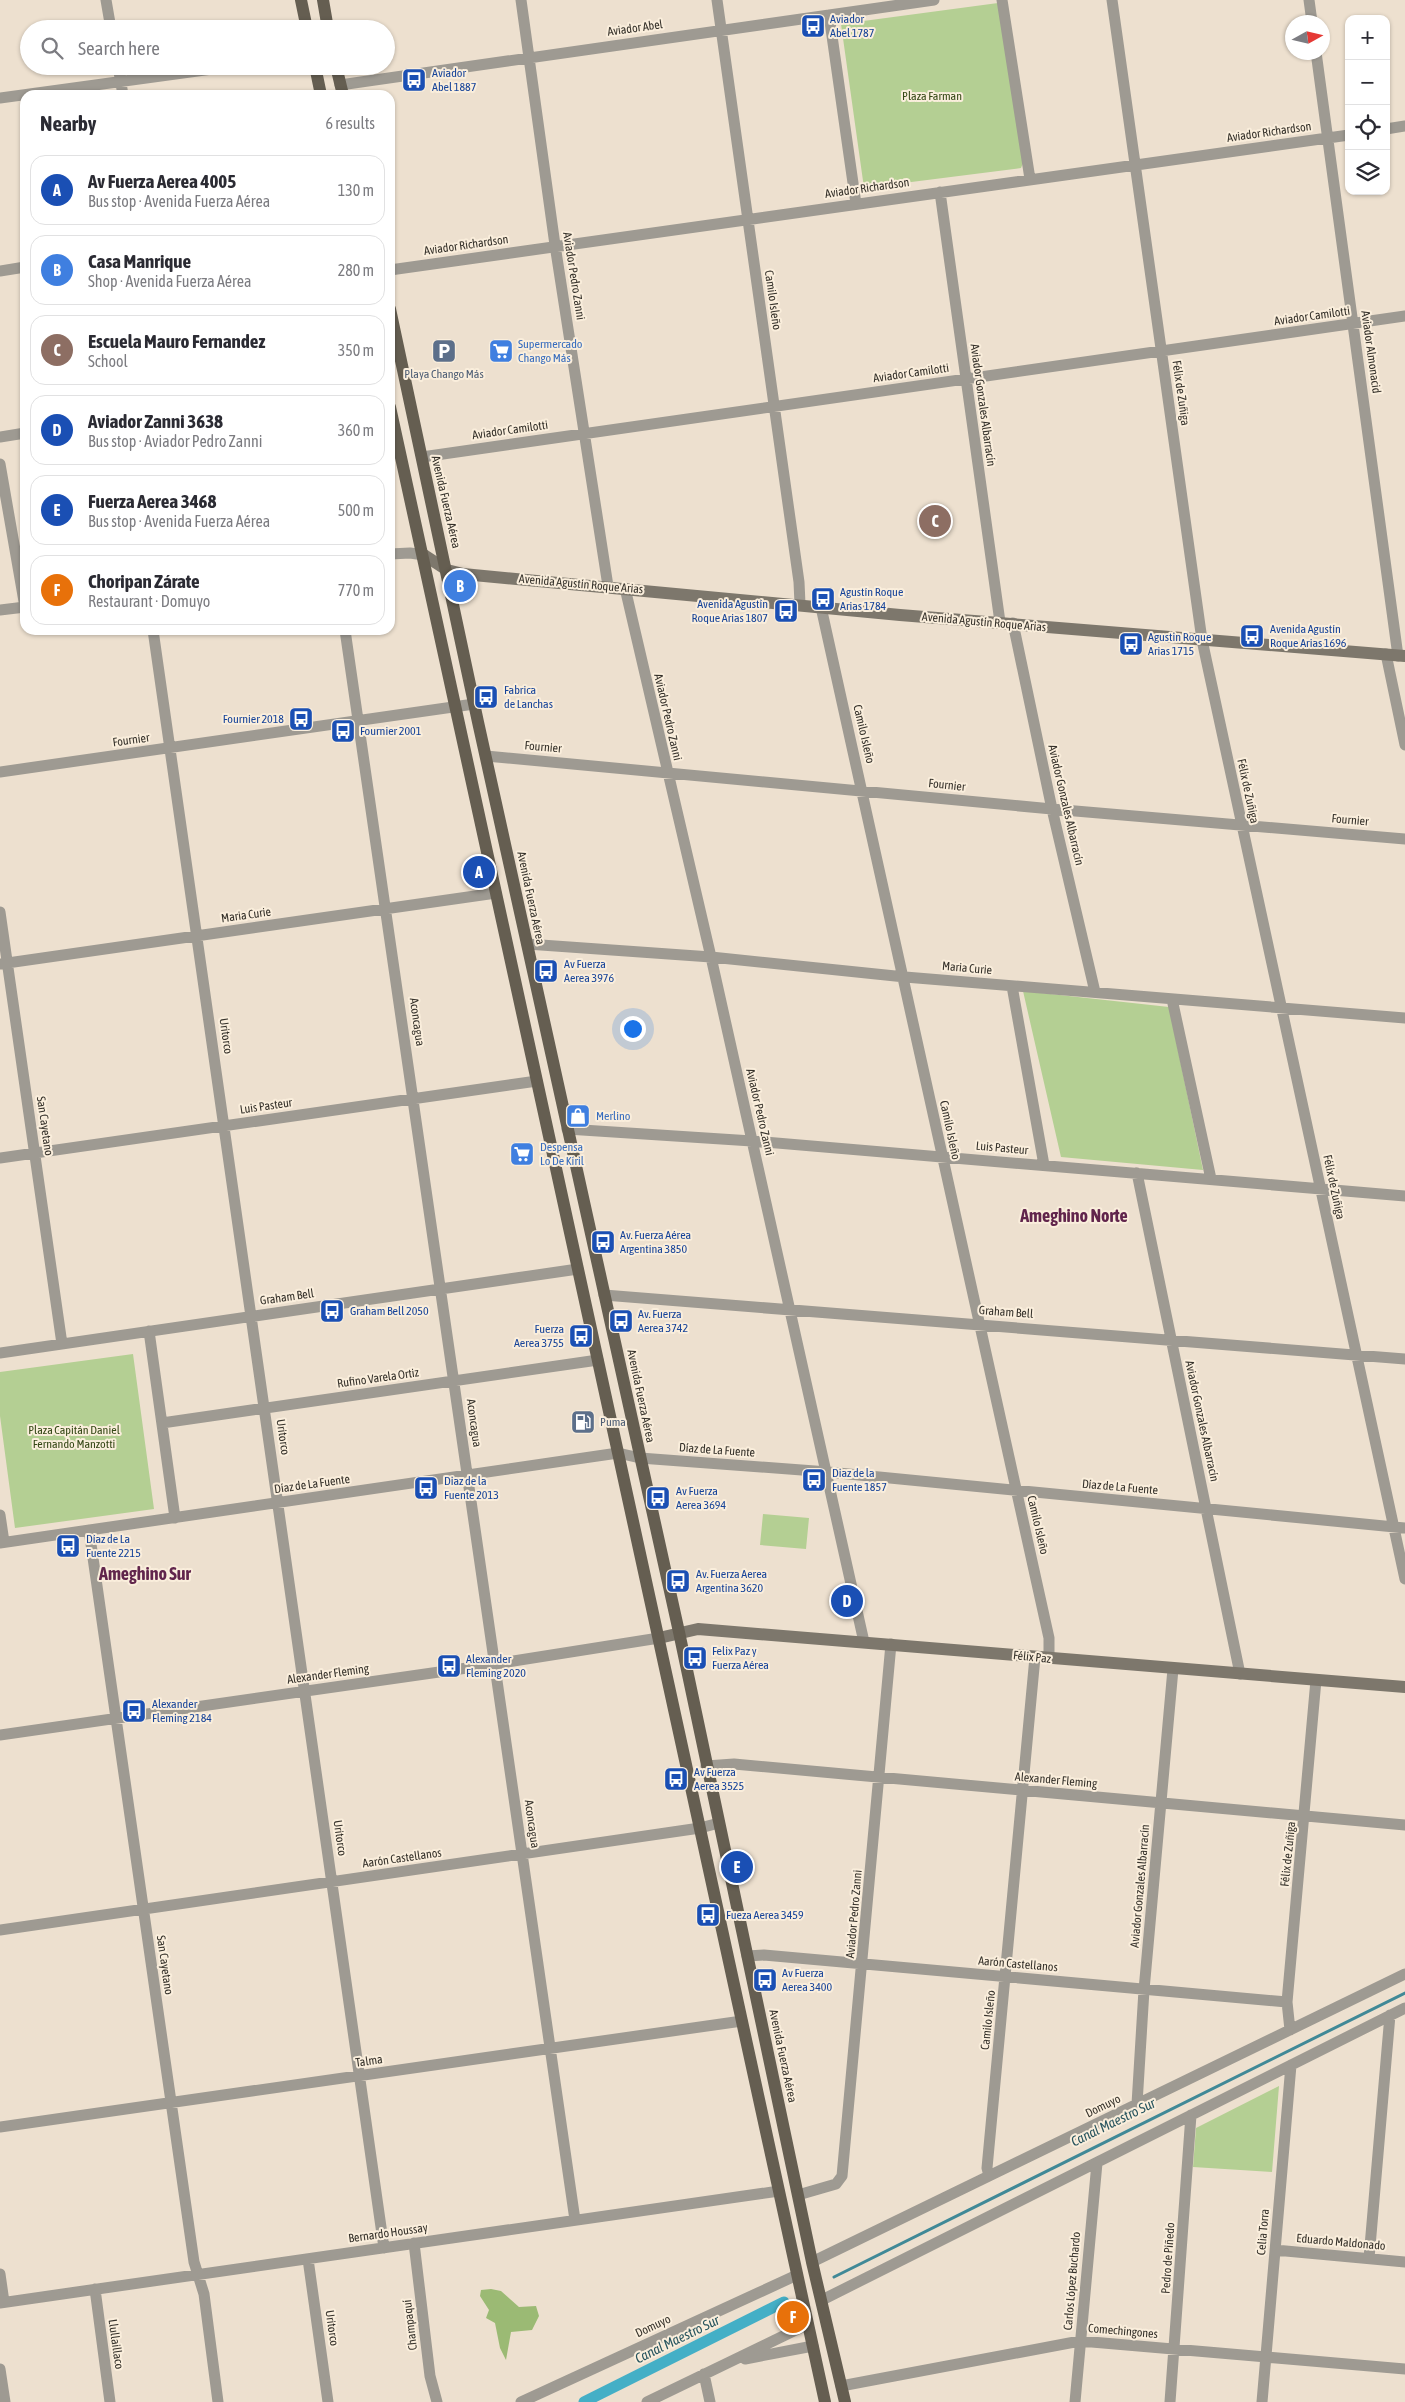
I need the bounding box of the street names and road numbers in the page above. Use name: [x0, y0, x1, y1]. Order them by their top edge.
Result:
street label: Aviador Abel: [606, 17, 664, 39]
street label: Aviador Richardson: [1226, 119, 1312, 145]
street label: Aviador Richardson: [824, 175, 910, 201]
street label: Aviador Pedro Zanni: [560, 231, 588, 321]
street label: Aviador Richardson: [423, 232, 509, 258]
street label: Camilo Isleño: [762, 269, 784, 331]
street label: Aviador Camilotti: [1273, 304, 1351, 328]
street label: Aviador Almonacid: [1358, 310, 1384, 394]
street label: Aviador Gonzales Albarracín: [967, 343, 999, 467]
street label: Félix de Zuñiga: [1170, 360, 1192, 426]
street label: Aviador Camilotti: [872, 361, 950, 385]
street label: Aviador Camilotti: [471, 418, 549, 442]
street label: Avenida Fuerza Aérea: [429, 454, 463, 550]
street label: Avenida Agustín Roque Arias: [518, 572, 644, 596]
street label: Avenida Agustín Roque Arias: [921, 610, 1047, 634]
street label: Aviador Pedro Zanni: [651, 672, 685, 762]
street label: Camilo Isleño: [850, 703, 878, 765]
street label: Fournier: [112, 730, 151, 750]
street label: Fournier: [524, 738, 563, 756]
street label: Aviador Gonzales Albarracín: [1045, 743, 1087, 867]
street label: Félix de Zuñiga: [1234, 757, 1262, 825]
street label: Fournier: [928, 776, 967, 794]
street label: Fournier: [1331, 811, 1370, 829]
street label: Avenida Fuerza Aérea: [514, 850, 548, 946]
street label: Maria Curie: [220, 905, 272, 925]
street label: Maria Curie: [941, 959, 993, 977]
street label: Aconcagua: [407, 997, 427, 1047]
street label: Uritorco: [217, 1017, 235, 1055]
street label: Aviador Pedro Zanni: [743, 1067, 777, 1157]
street label: San Cayetano: [34, 1095, 56, 1157]
street label: Luis Pasteur: [239, 1095, 293, 1117]
street label: Camilo Isleño: [937, 1099, 963, 1161]
street label: Luis Pasteur: [975, 1139, 1029, 1157]
street label: Félix de Zuñiga: [1320, 1153, 1348, 1221]
street label: Graham Bell: [259, 1286, 316, 1308]
street label: Graham Bell: [978, 1303, 1034, 1321]
street label: Avenida Fuerza Aérea: [624, 1348, 658, 1444]
street label: Aviador Gonzales Albarracín: [1182, 1359, 1222, 1483]
street label: Rufino Varela Ortiz: [336, 1365, 420, 1391]
street label: Aconcagua: [464, 1398, 484, 1448]
street label: Uritorco: [274, 1418, 292, 1456]
street label: Díaz de La Fuente: [678, 1440, 756, 1460]
street label: Díaz de La Fuente: [273, 1472, 351, 1496]
street label: Díaz de La Fuente: [1081, 1477, 1159, 1497]
street label: Camilo Isleño: [1024, 1494, 1052, 1556]
street label: Félix Paz: [1012, 1648, 1052, 1666]
street label: Alexander Fleming: [286, 1661, 371, 1687]
street label: Alexander Fleming: [1014, 1769, 1099, 1791]
street label: Aconcagua: [522, 1799, 542, 1849]
street label: Uritorco: [331, 1819, 349, 1857]
street label: Félix de Zuñiga: [1278, 1821, 1298, 1887]
street label: Aviador Gonzales Albarracín: [1128, 1824, 1152, 1948]
street label: Aarón Castellanos: [362, 1846, 442, 1870]
street label: Aviador Pedro Zanni: [843, 1869, 865, 1959]
street label: San Cayetano: [154, 1934, 176, 1996]
street label: Aarón Castellanos: [978, 1954, 1058, 1974]
street label: Camilo Isleño: [978, 1989, 998, 2051]
street label: Avenida Fuerza Aérea: [766, 2008, 800, 2104]
street label: Talma: [354, 2052, 384, 2070]
street label: Domuyo: [1083, 2091, 1123, 2120]
street label: Celia Torra: [1254, 2208, 1272, 2256]
street label: Bernardo Houssay: [347, 2220, 429, 2245]
street label: Pedro de Piñedo: [1159, 2222, 1177, 2294]
street label: Carlos López Buchardo: [1061, 2231, 1083, 2331]
street label: Eduardo Maldonado: [1296, 2231, 1387, 2253]
street label: Champaquí: [400, 2299, 420, 2351]
street label: Uritorco: [323, 2309, 341, 2347]
street label: Domuyo: [633, 2312, 673, 2340]
street label: Llullaillaco: [106, 2318, 126, 2370]
street label: Comechingones: [1088, 2321, 1158, 2341]

